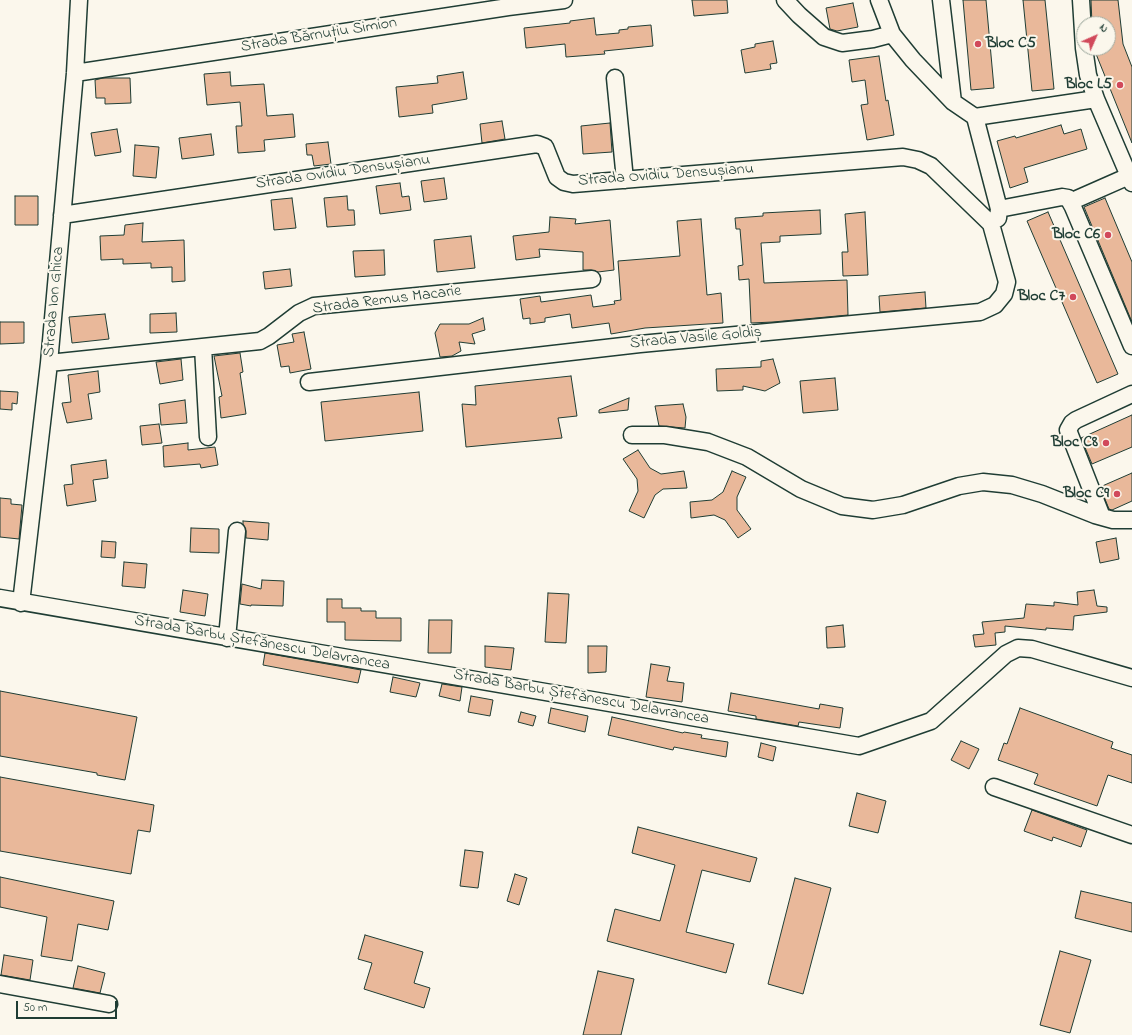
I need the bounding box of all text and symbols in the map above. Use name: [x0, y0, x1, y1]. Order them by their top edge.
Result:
street label: Strada Bărnuțiu Simion: [240, 14, 398, 58]
north arrow: [1076, 16, 1116, 56]
text: N: [1095, 20, 1112, 37]
place label: Bloc C5: [986, 34, 1036, 54]
marker: Bloc C5: [973, 39, 983, 49]
place label: Bloc L5: [1065, 75, 1112, 95]
marker: Bloc L5: [1115, 80, 1125, 90]
street label: Strada Ovidiu Densușianu: [254, 151, 432, 195]
street label: Strada Ovidiu Densușianu: [577, 160, 755, 192]
place label: Bloc C6: [1052, 225, 1100, 245]
marker: Bloc C6: [1103, 230, 1113, 240]
street label: Strada Ion Ghica: [41, 246, 69, 358]
street label: Strada Remus Macarie: [312, 282, 462, 320]
place label: Bloc C7: [1018, 287, 1065, 307]
marker: Bloc C7: [1068, 292, 1078, 302]
street label: Strada Vasile Goldiș: [629, 324, 763, 354]
place label: Bloc C8: [1051, 433, 1098, 453]
marker: Bloc C8: [1101, 438, 1111, 448]
place label: Bloc C9: [1063, 484, 1109, 504]
marker: Bloc C9: [1112, 489, 1122, 499]
street label: Strada Barbu Ștefănescu Delavrancea: [133, 612, 391, 676]
street label: Strada Barbu Ștefănescu Delavrancea: [452, 666, 710, 730]
scale bar: [18, 993, 119, 1019]
text: 50 m: [23, 999, 47, 1017]

